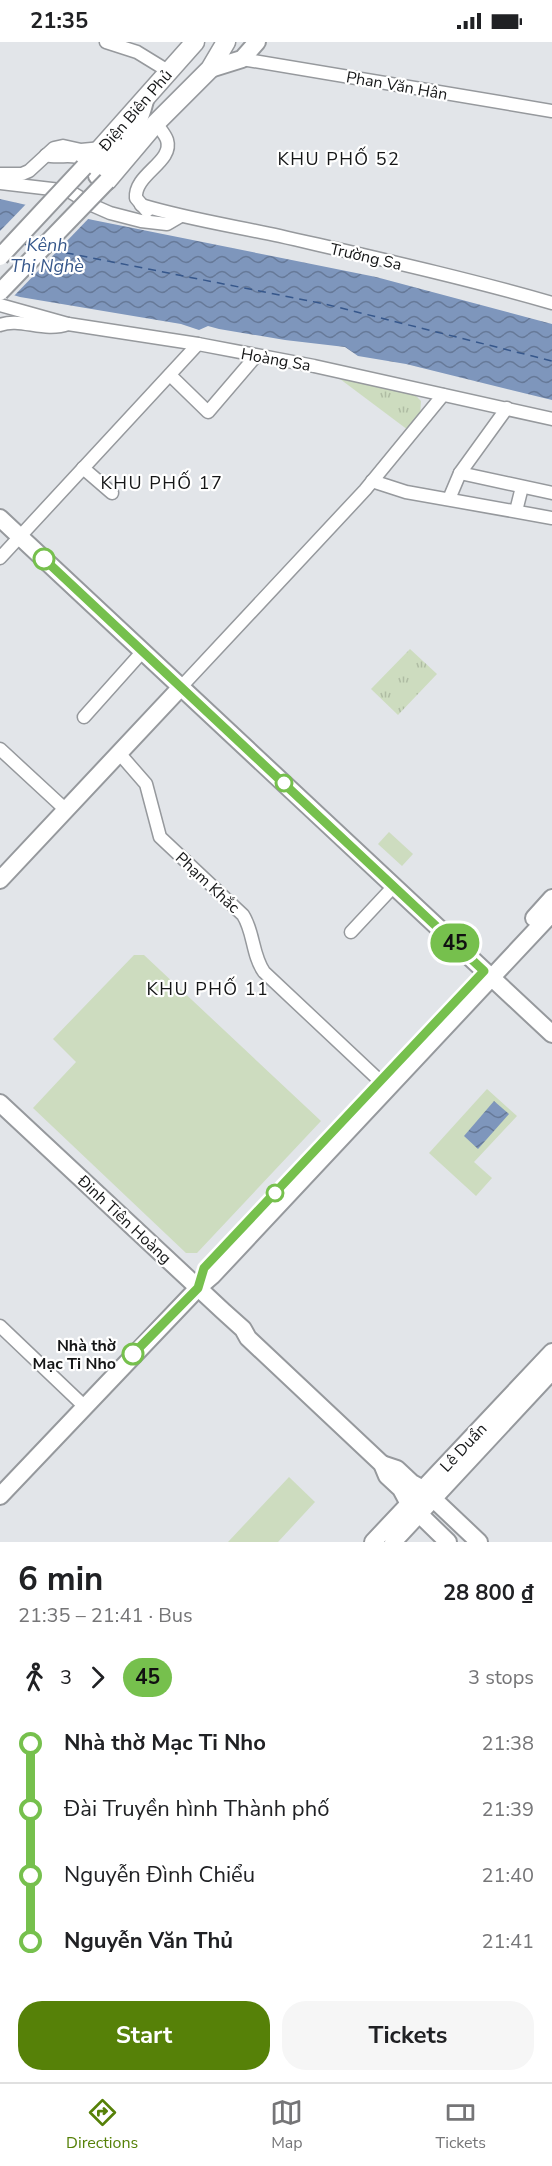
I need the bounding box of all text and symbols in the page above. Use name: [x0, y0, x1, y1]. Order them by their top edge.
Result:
text: 21:35: [30, 6, 88, 36]
street label: Điện Biên Phủ: [93, 65, 177, 157]
street label: Phan Văn Hân: [344, 66, 449, 106]
district label: KHU PHỐ 52: [278, 146, 400, 171]
water label: Kênh Thị Nghè: [10, 233, 84, 278]
street label: Trường Sa: [328, 238, 404, 276]
street label: Hoàng Sa: [239, 343, 312, 377]
district label: KHU PHỐ 17: [101, 470, 223, 495]
unlabelled marker: [33, 548, 55, 570]
unlabelled marker: [275, 774, 293, 792]
street label: Phạm Khắc: [170, 847, 245, 919]
line badge: 45: [428, 924, 482, 962]
text: 45: [442, 929, 468, 957]
district label: KHU PHỐ 11: [147, 976, 269, 1001]
street label: Đinh Tiên Hoàng: [72, 1170, 176, 1269]
unlabelled marker: [266, 1184, 284, 1202]
place label: Nhà thờ Mạc Ti Nho: [33, 1335, 116, 1375]
marker: Nhà thờ Mạc Ti Nho: [122, 1343, 144, 1365]
street label: Lê Duẩn: [435, 1418, 492, 1477]
text: 6 min: [18, 1557, 103, 1602]
text: 28 800 ₫: [443, 1578, 534, 1608]
text: 21:35 – 21:41 · Bus: [18, 1602, 193, 1629]
icon: walk: [18, 1661, 51, 1694]
icon: forward: [81, 1661, 114, 1694]
text: 45: [135, 1663, 160, 1691]
text: 3: [60, 1664, 72, 1691]
text: 3 stops: [468, 1664, 534, 1691]
text: Nhà thờ Mạc Ti Nho: [64, 1728, 266, 1758]
text: 21:38: [481, 1730, 534, 1757]
text: Đài Truyền hình Thành phố: [64, 1794, 329, 1824]
text: 21:39: [481, 1796, 534, 1823]
text: Nguyễn Đình Chiểu: [64, 1860, 255, 1890]
text: 21:40: [481, 1862, 534, 1889]
text: Nguyễn Văn Thủ: [64, 1926, 233, 1956]
text: 21:41: [481, 1928, 534, 1955]
button: Start: [18, 2001, 270, 2070]
button: Tickets: [282, 2001, 534, 2070]
tab: Directions: [66, 2096, 138, 2154]
tab: Map: [270, 2096, 303, 2154]
tab: Tickets: [436, 2096, 486, 2154]

